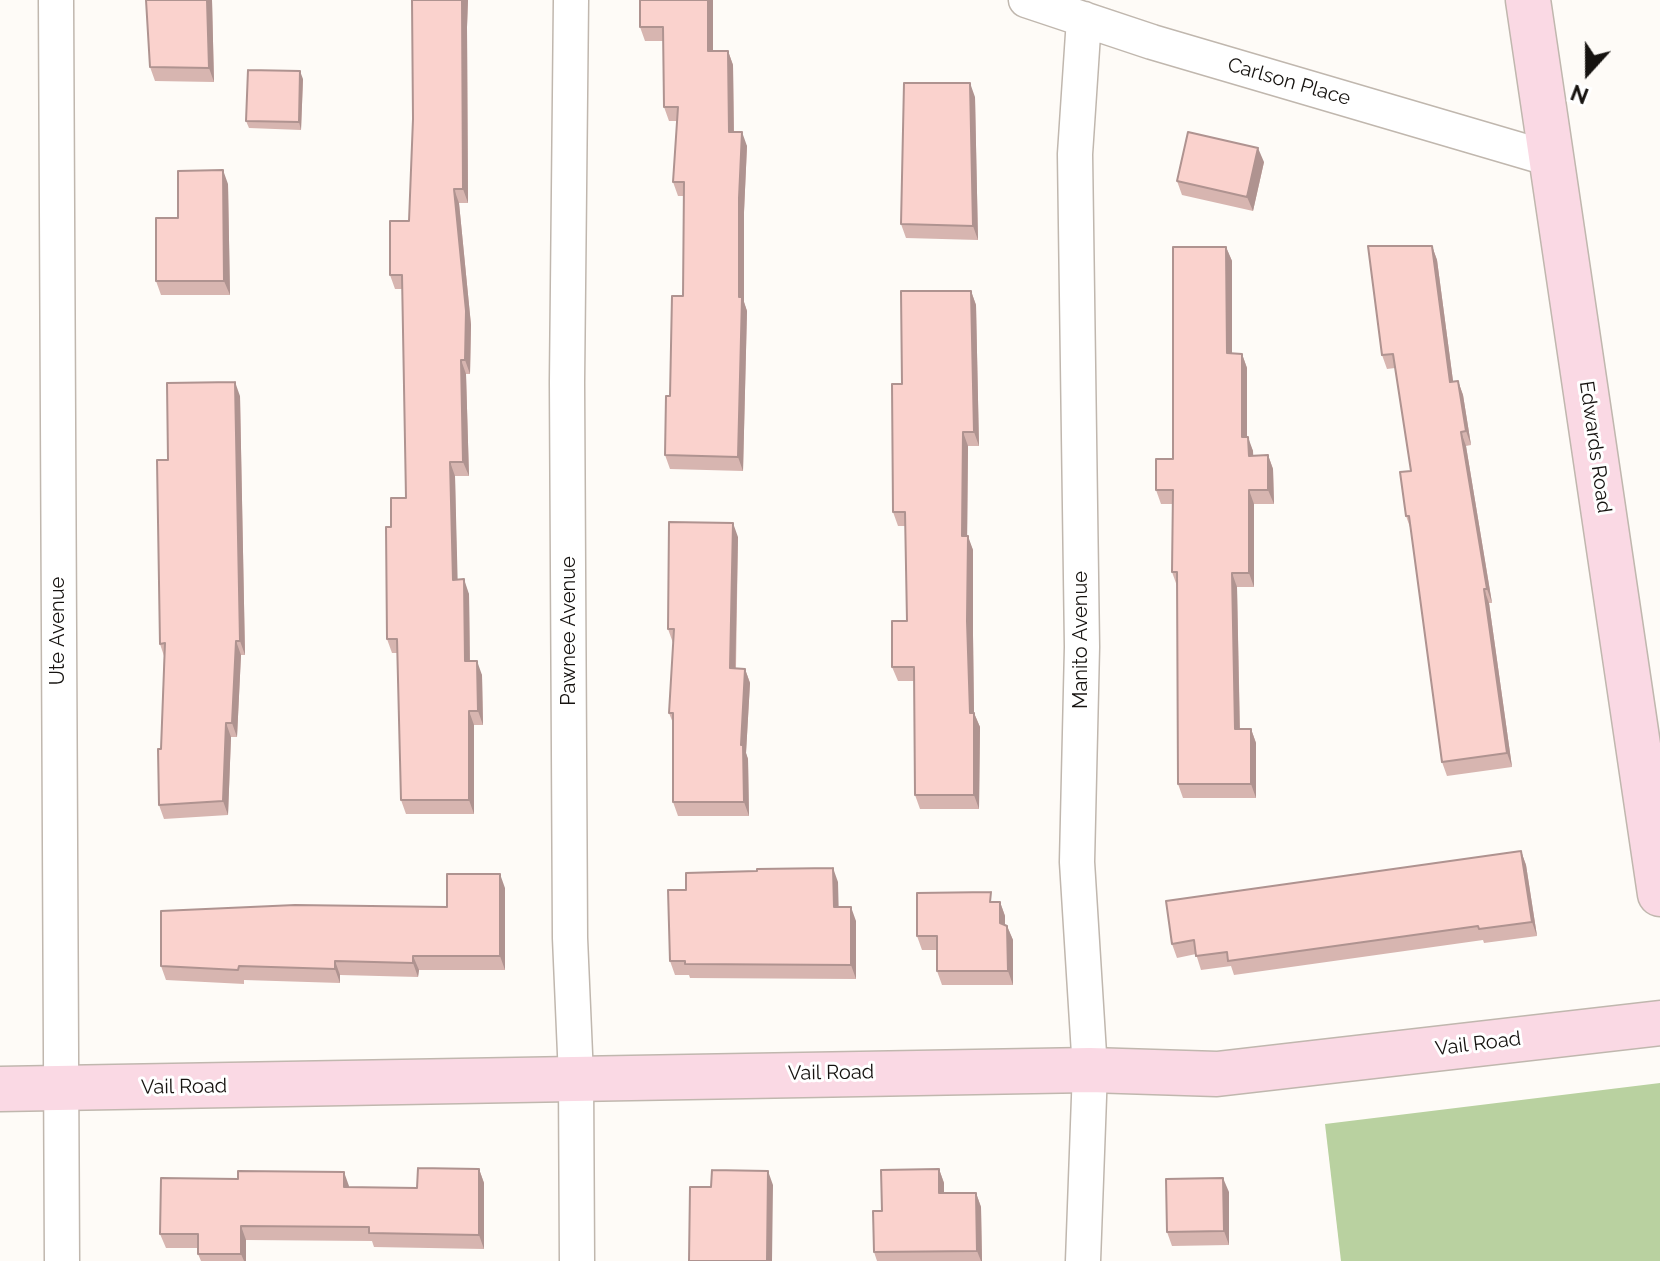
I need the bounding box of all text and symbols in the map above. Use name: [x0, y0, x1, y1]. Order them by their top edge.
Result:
north arrow: [1548, 32, 1628, 112]
street label: Carlson Place: [1225, 53, 1353, 111]
text: N: [1567, 79, 1592, 110]
street label: Edwards Road: [1574, 379, 1616, 515]
street label: Pawnee Avenue: [557, 556, 581, 706]
street label: Manito Avenue: [1069, 571, 1093, 709]
street label: Ute Avenue: [46, 577, 70, 685]
street label: Vail Road: [1434, 1027, 1522, 1061]
street label: Vail Road: [788, 1060, 874, 1086]
street label: Vail Road: [141, 1074, 227, 1100]

